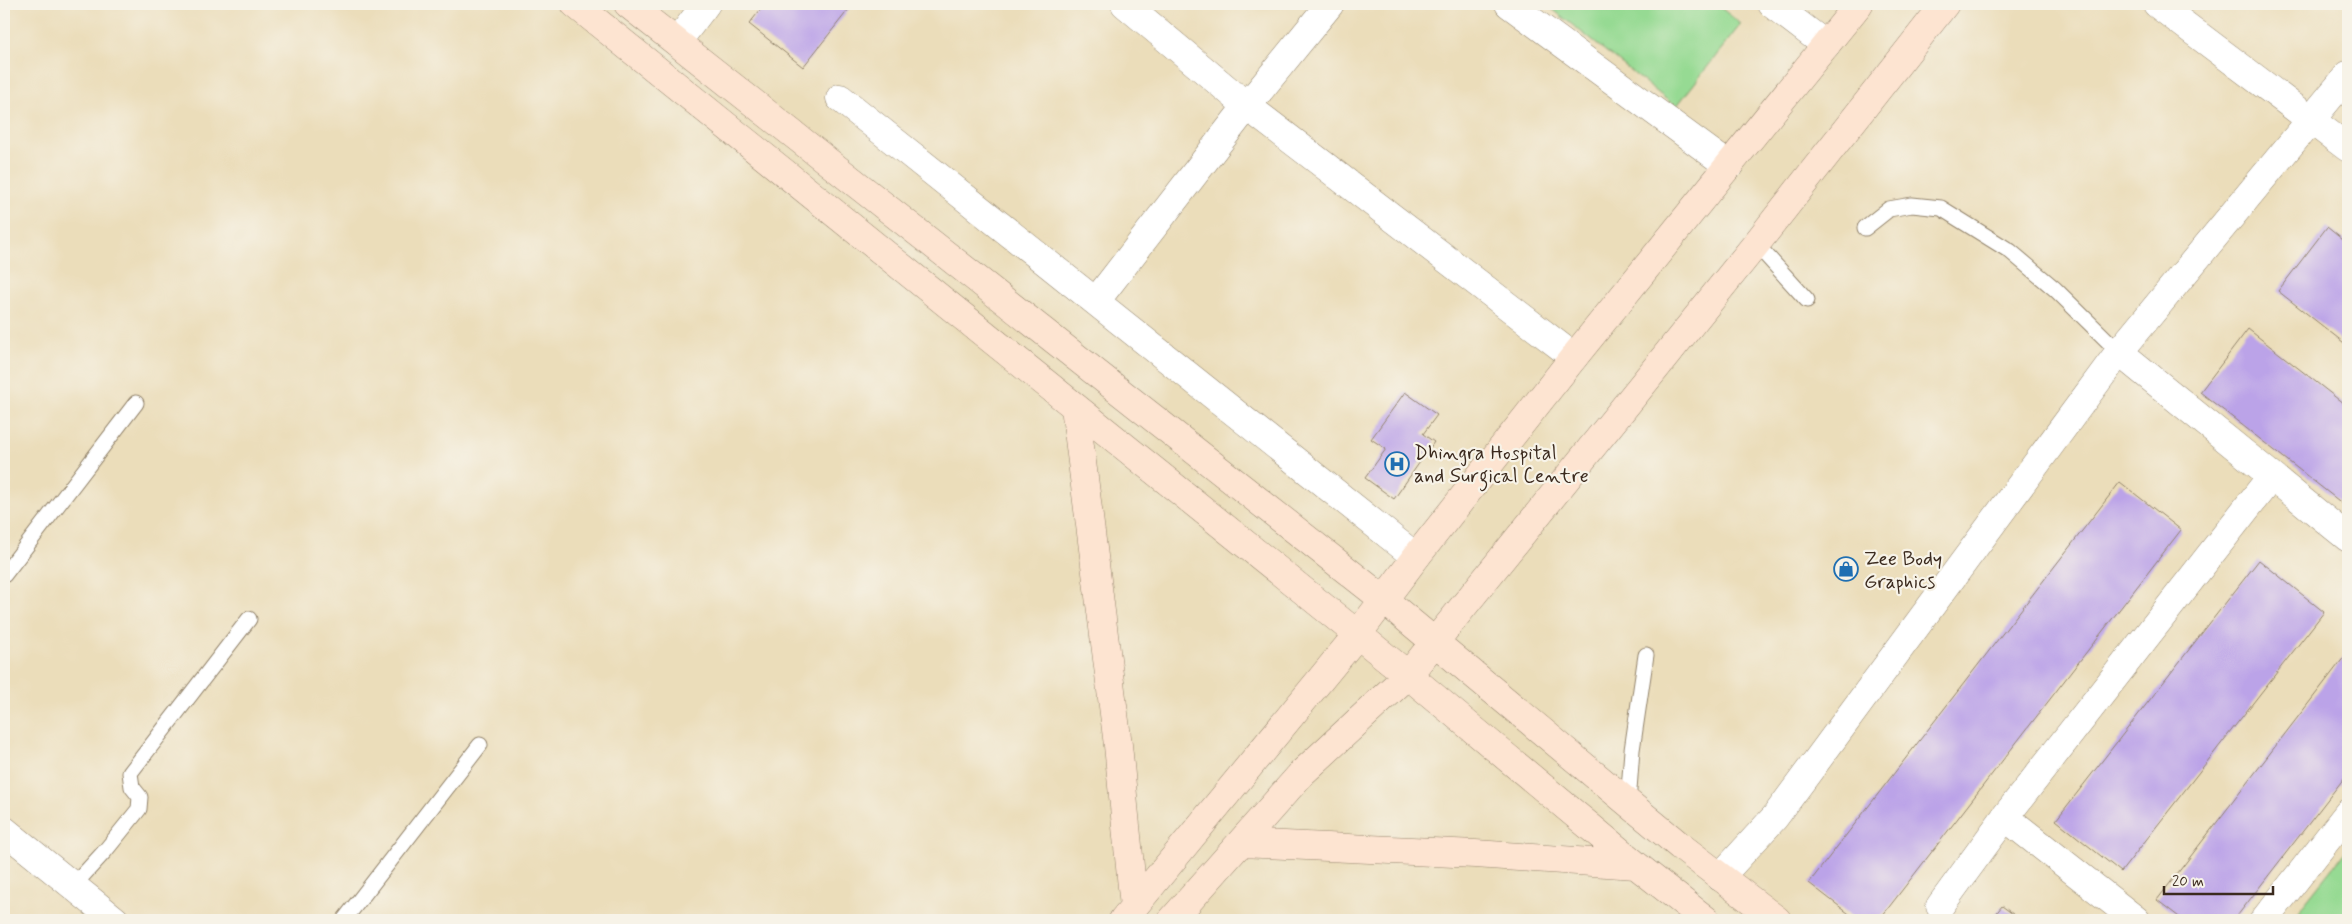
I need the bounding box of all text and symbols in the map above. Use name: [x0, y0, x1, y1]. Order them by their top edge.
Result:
place label: Dhingra Hospital and Surgical Centre: [1414, 440, 1589, 492]
hospital icon: Dhingra Hospital and Surgical Centre: [1384, 451, 1410, 477]
place label: Zee Body Graphics: [1864, 546, 1942, 596]
shop icon: Zee Body Graphics: [1833, 556, 1859, 582]
scale bar: [2164, 864, 2273, 896]
text: 20 m: [2172, 872, 2204, 892]

